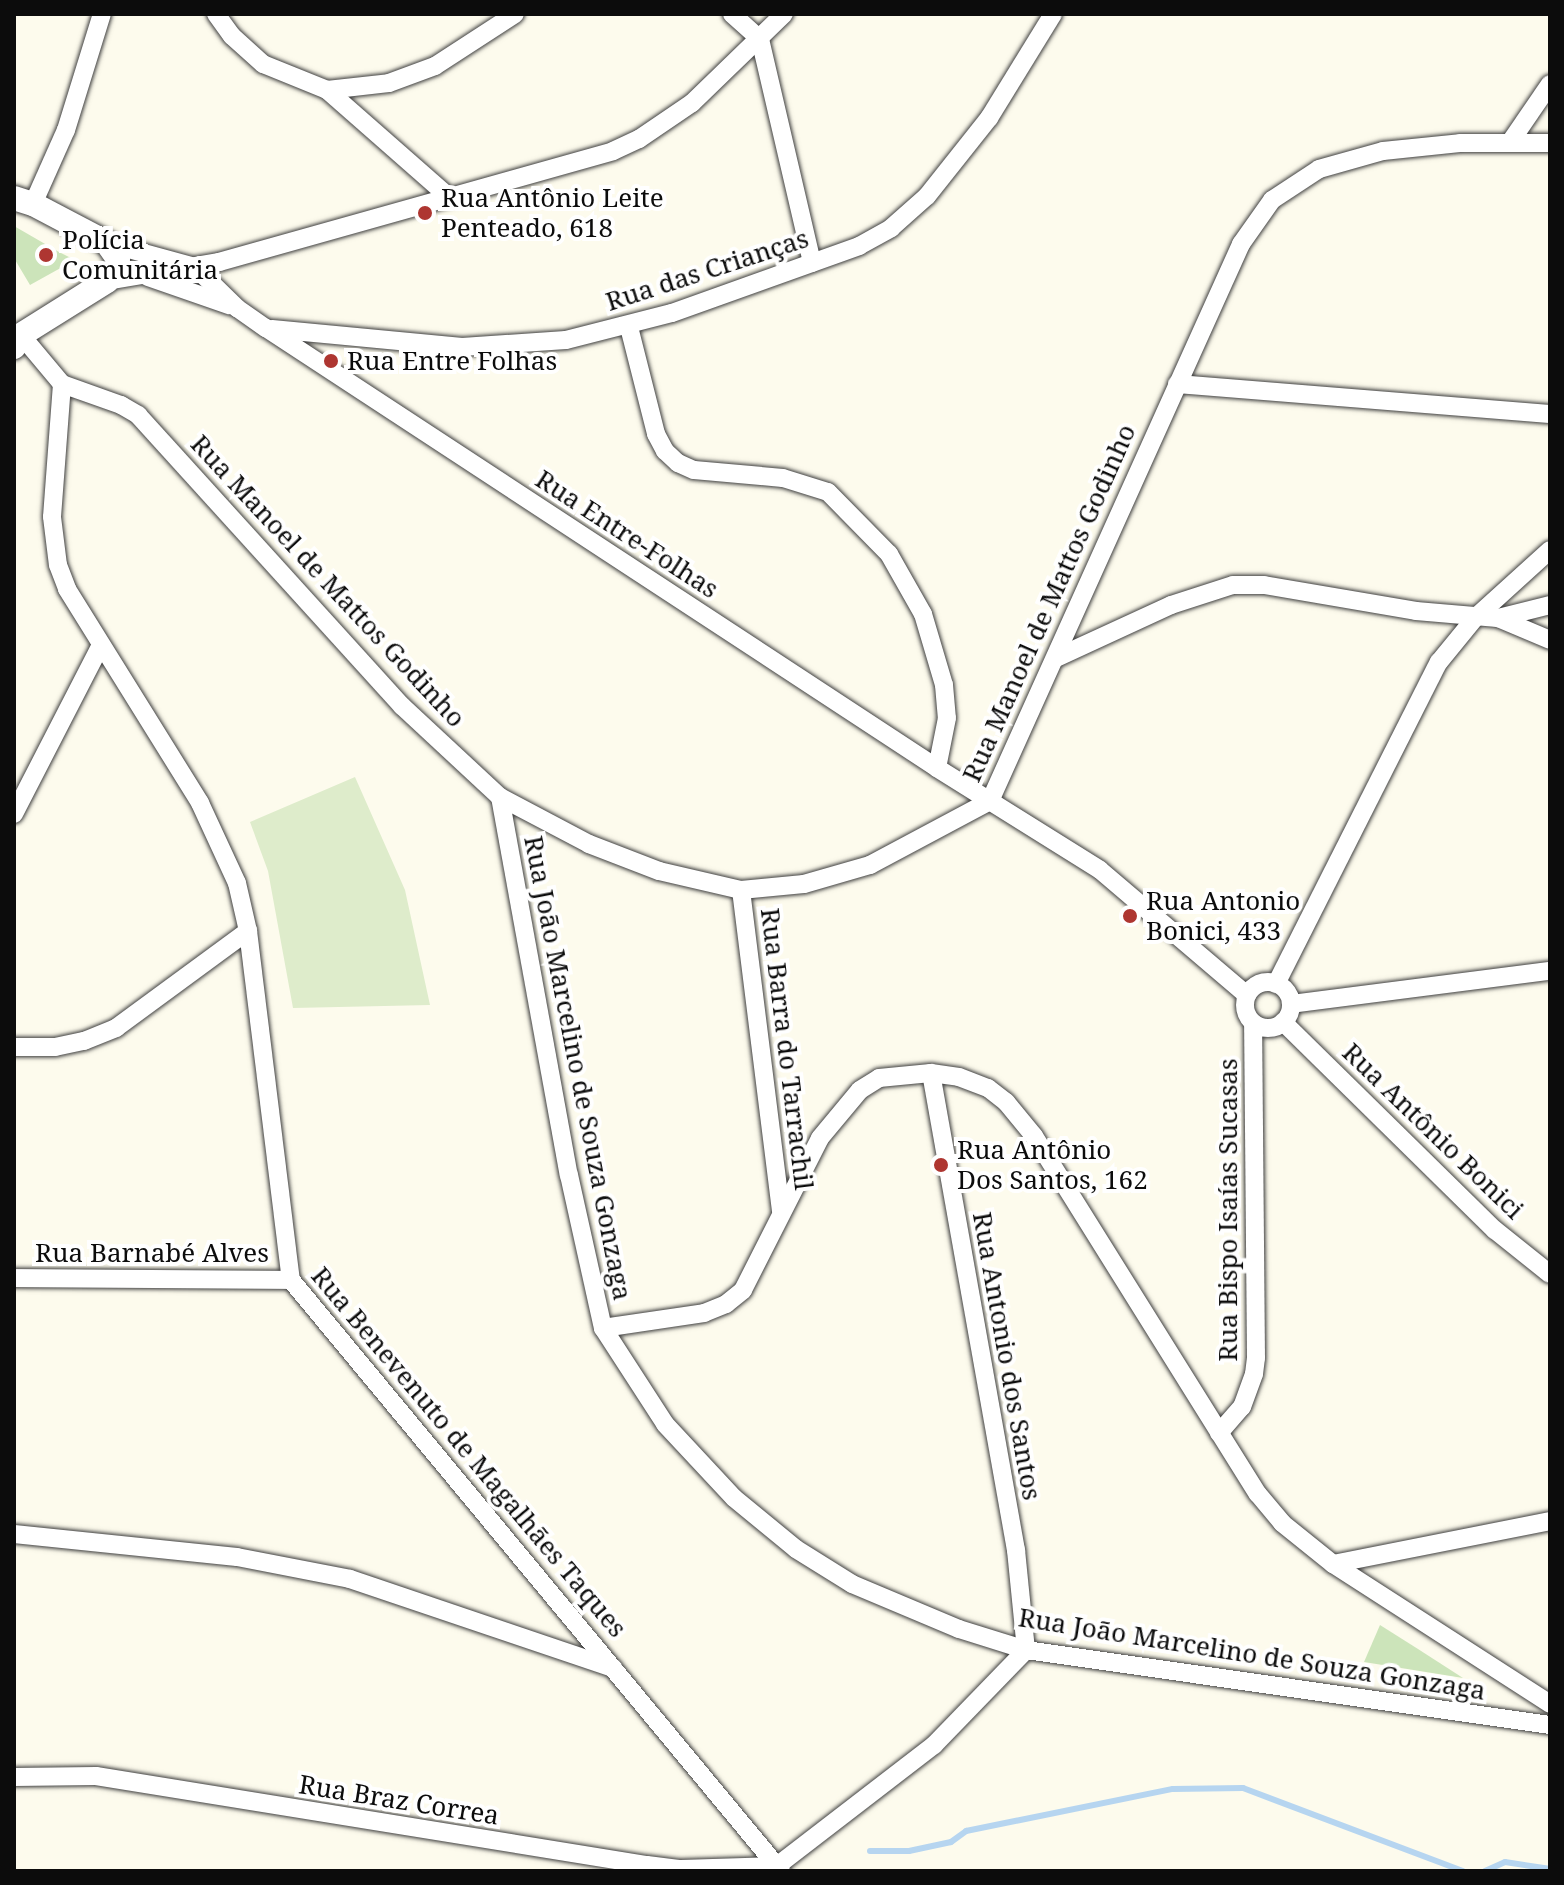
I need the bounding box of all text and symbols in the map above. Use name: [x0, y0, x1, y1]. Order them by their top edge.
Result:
place label: Rua Antônio Leite Penteado, 618: [441, 182, 664, 244]
marker: Rua Antônio Leite Penteado, 618: [416, 204, 434, 222]
street label: Rua das Crianças: [602, 223, 812, 317]
place label: Polícia Comunitária: [62, 224, 218, 286]
marker: Polícia Comunitária: [37, 246, 55, 264]
place label: Rua Entre Folhas: [347, 345, 557, 377]
marker: Rua Entre Folhas: [322, 352, 340, 370]
street label: Rua Manoel de Mattos Godinho: [956, 419, 1142, 787]
street label: Rua Manoel de Mattos Godinho: [184, 428, 472, 734]
street label: Rua Entre-Folhas: [530, 463, 724, 605]
street label: Rua João Marcelino de Souza Gonzaga: [518, 833, 638, 1303]
place label: Rua Antonio Bonici, 433: [1146, 885, 1300, 946]
street label: Rua Barra do Tarrachil: [754, 906, 820, 1192]
marker: Rua Antonio Bonici, 433: [1121, 907, 1139, 925]
street label: Rua Antônio Bonici: [1336, 1037, 1530, 1225]
street label: Rua Bispo Isaías Sucasas: [1212, 1058, 1244, 1362]
place label: Rua Antônio Dos Santos, 162: [957, 1134, 1148, 1196]
marker: Rua Antônio Dos Santos, 162: [932, 1156, 950, 1174]
street label: Rua Antonio dos Santos: [966, 1210, 1048, 1502]
street label: Rua Barnabé Alves: [35, 1237, 269, 1269]
street label: Rua Benevenuto de Magalhães Taques: [305, 1261, 633, 1643]
street label: Rua João Marcelino de Souza Gonzaga: [1016, 1602, 1488, 1706]
street label: Rua Braz Correa: [297, 1769, 501, 1831]

